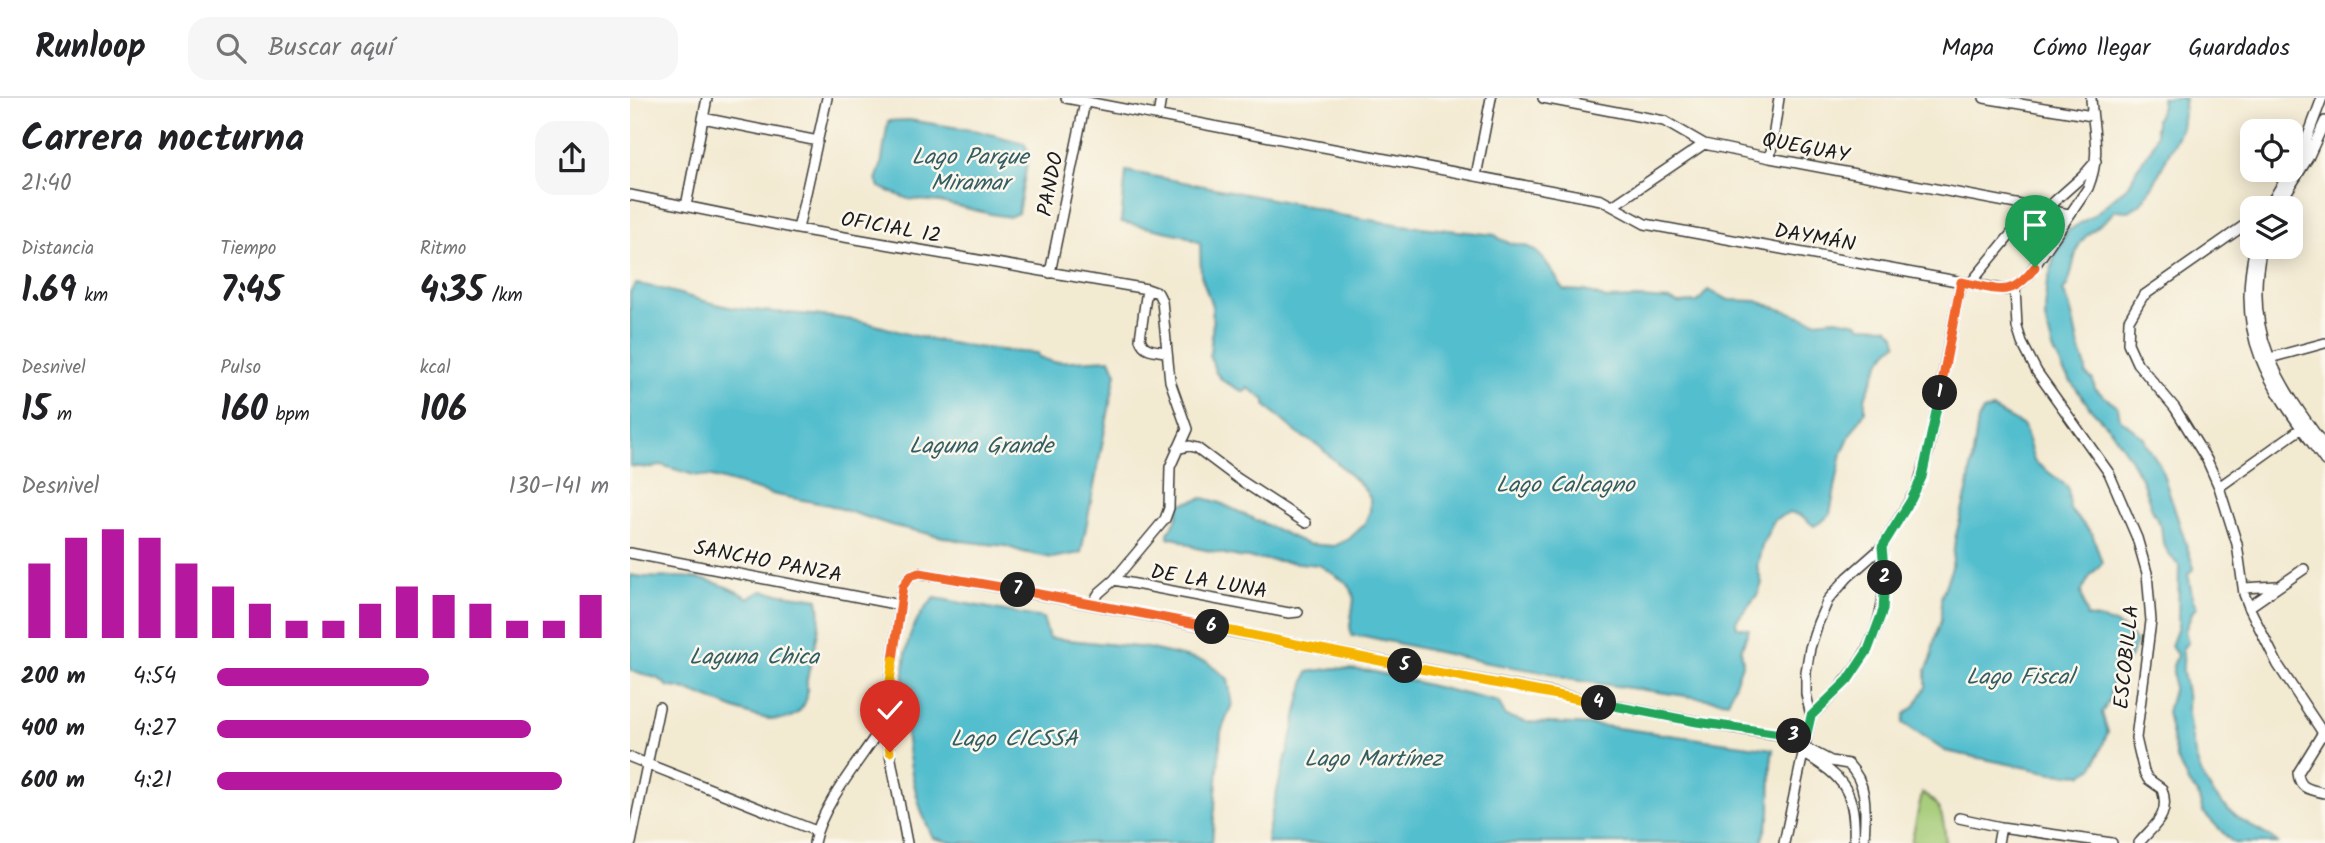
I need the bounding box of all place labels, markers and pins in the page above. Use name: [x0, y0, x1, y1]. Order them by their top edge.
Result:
pin: [2005, 195, 2065, 267]
pin: 1: [1922, 376, 1958, 410]
pin: 2: [1868, 560, 1902, 596]
pin: 7: [1000, 573, 1036, 608]
pin: 6: [1194, 610, 1230, 644]
pin: 5: [1388, 648, 1422, 684]
pin: [860, 680, 920, 752]
pin: 4: [1581, 686, 1616, 720]
pin: 3: [1776, 718, 1812, 754]

